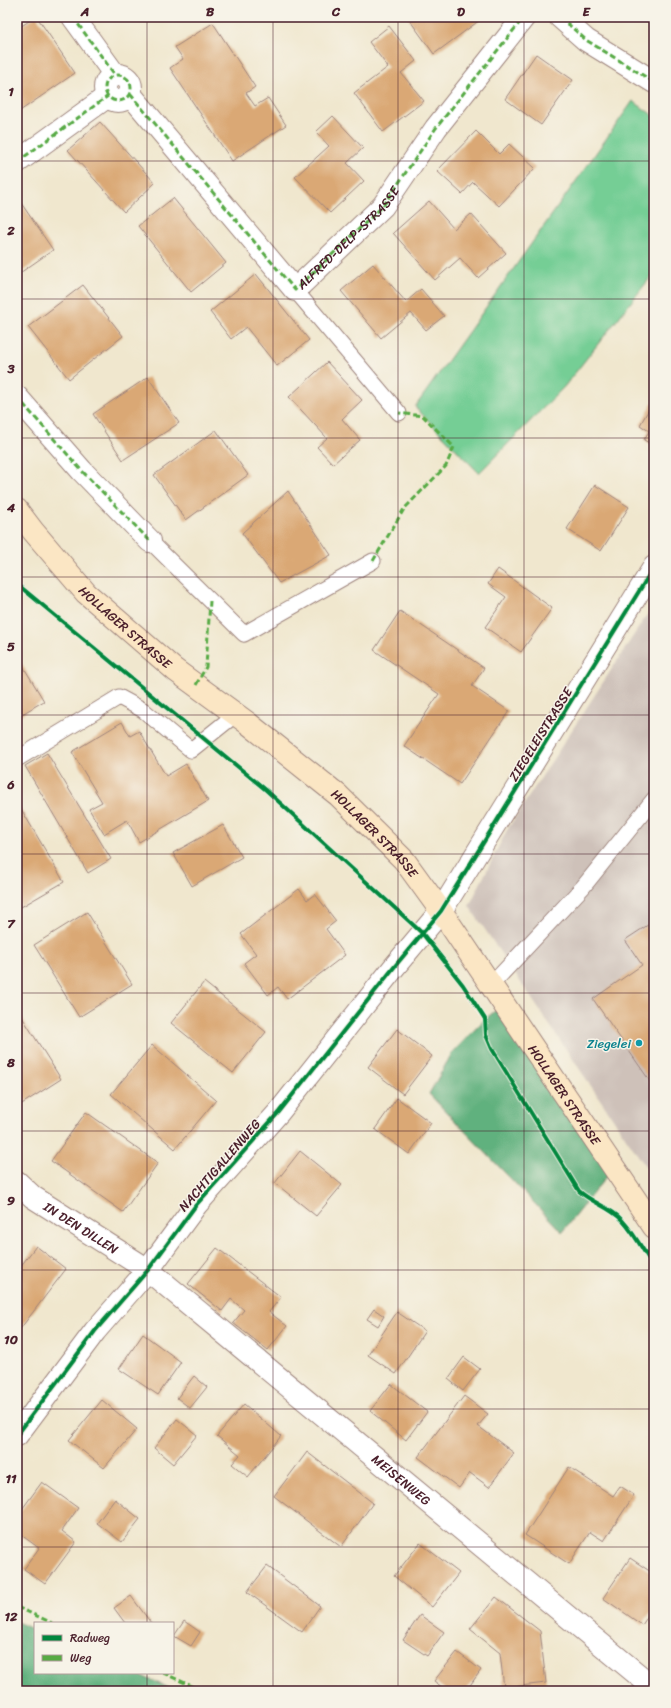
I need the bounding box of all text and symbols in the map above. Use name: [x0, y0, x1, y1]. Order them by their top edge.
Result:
text: A: [80, 0, 89, 23]
text: B: [206, 0, 215, 23]
text: C: [331, 0, 341, 23]
text: D: [457, 0, 465, 23]
text: E: [582, 0, 591, 23]
text: 1: [8, 80, 14, 103]
street label: ALFRED-DELP-STRASSE: [291, 181, 406, 296]
text: 2: [6, 219, 15, 242]
text: 3: [6, 357, 15, 380]
text: 4: [6, 496, 16, 519]
street label: HOLLAGER STRASSE: [72, 581, 178, 675]
text: 5: [7, 635, 15, 658]
street label: ZIEGELEISTRASSE: [502, 682, 579, 786]
text: 6: [6, 773, 15, 796]
street label: HOLLAGER STRASSE: [326, 783, 425, 883]
text: 7: [7, 912, 16, 935]
place label: Ziegelei: [587, 1032, 631, 1055]
marker: Ziegelei: [634, 1038, 644, 1048]
street label: HOLLAGER STRASSE: [522, 1039, 607, 1151]
text: 8: [6, 1051, 15, 1074]
street label: NACHTIGALLENWEG: [172, 1114, 266, 1217]
text: 9: [7, 1189, 15, 1212]
street label: IN DEN DILLEN: [38, 1195, 123, 1261]
text: 10: [4, 1328, 18, 1351]
street label: MEISENWEG: [366, 1448, 436, 1512]
text: 11: [5, 1467, 17, 1490]
text: 12: [4, 1605, 18, 1628]
legend: [34, 1622, 174, 1674]
text: Radweg: [70, 1627, 110, 1649]
text: Weg: [70, 1647, 91, 1669]

